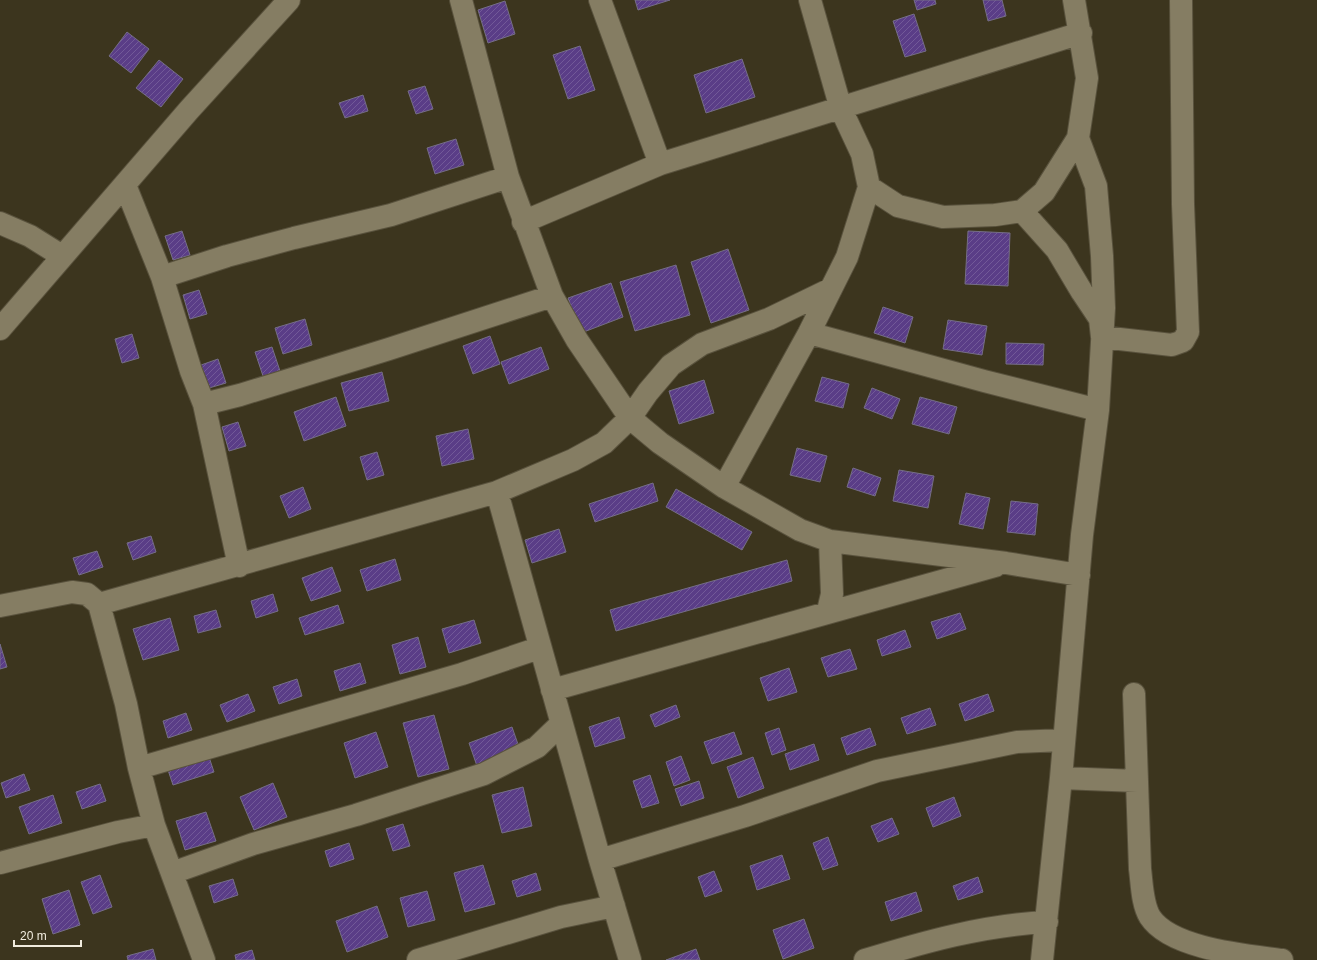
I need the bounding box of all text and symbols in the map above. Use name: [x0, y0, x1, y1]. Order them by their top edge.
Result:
scale bar: [14, 922, 81, 948]
text: 20 m: [20, 929, 47, 943]

